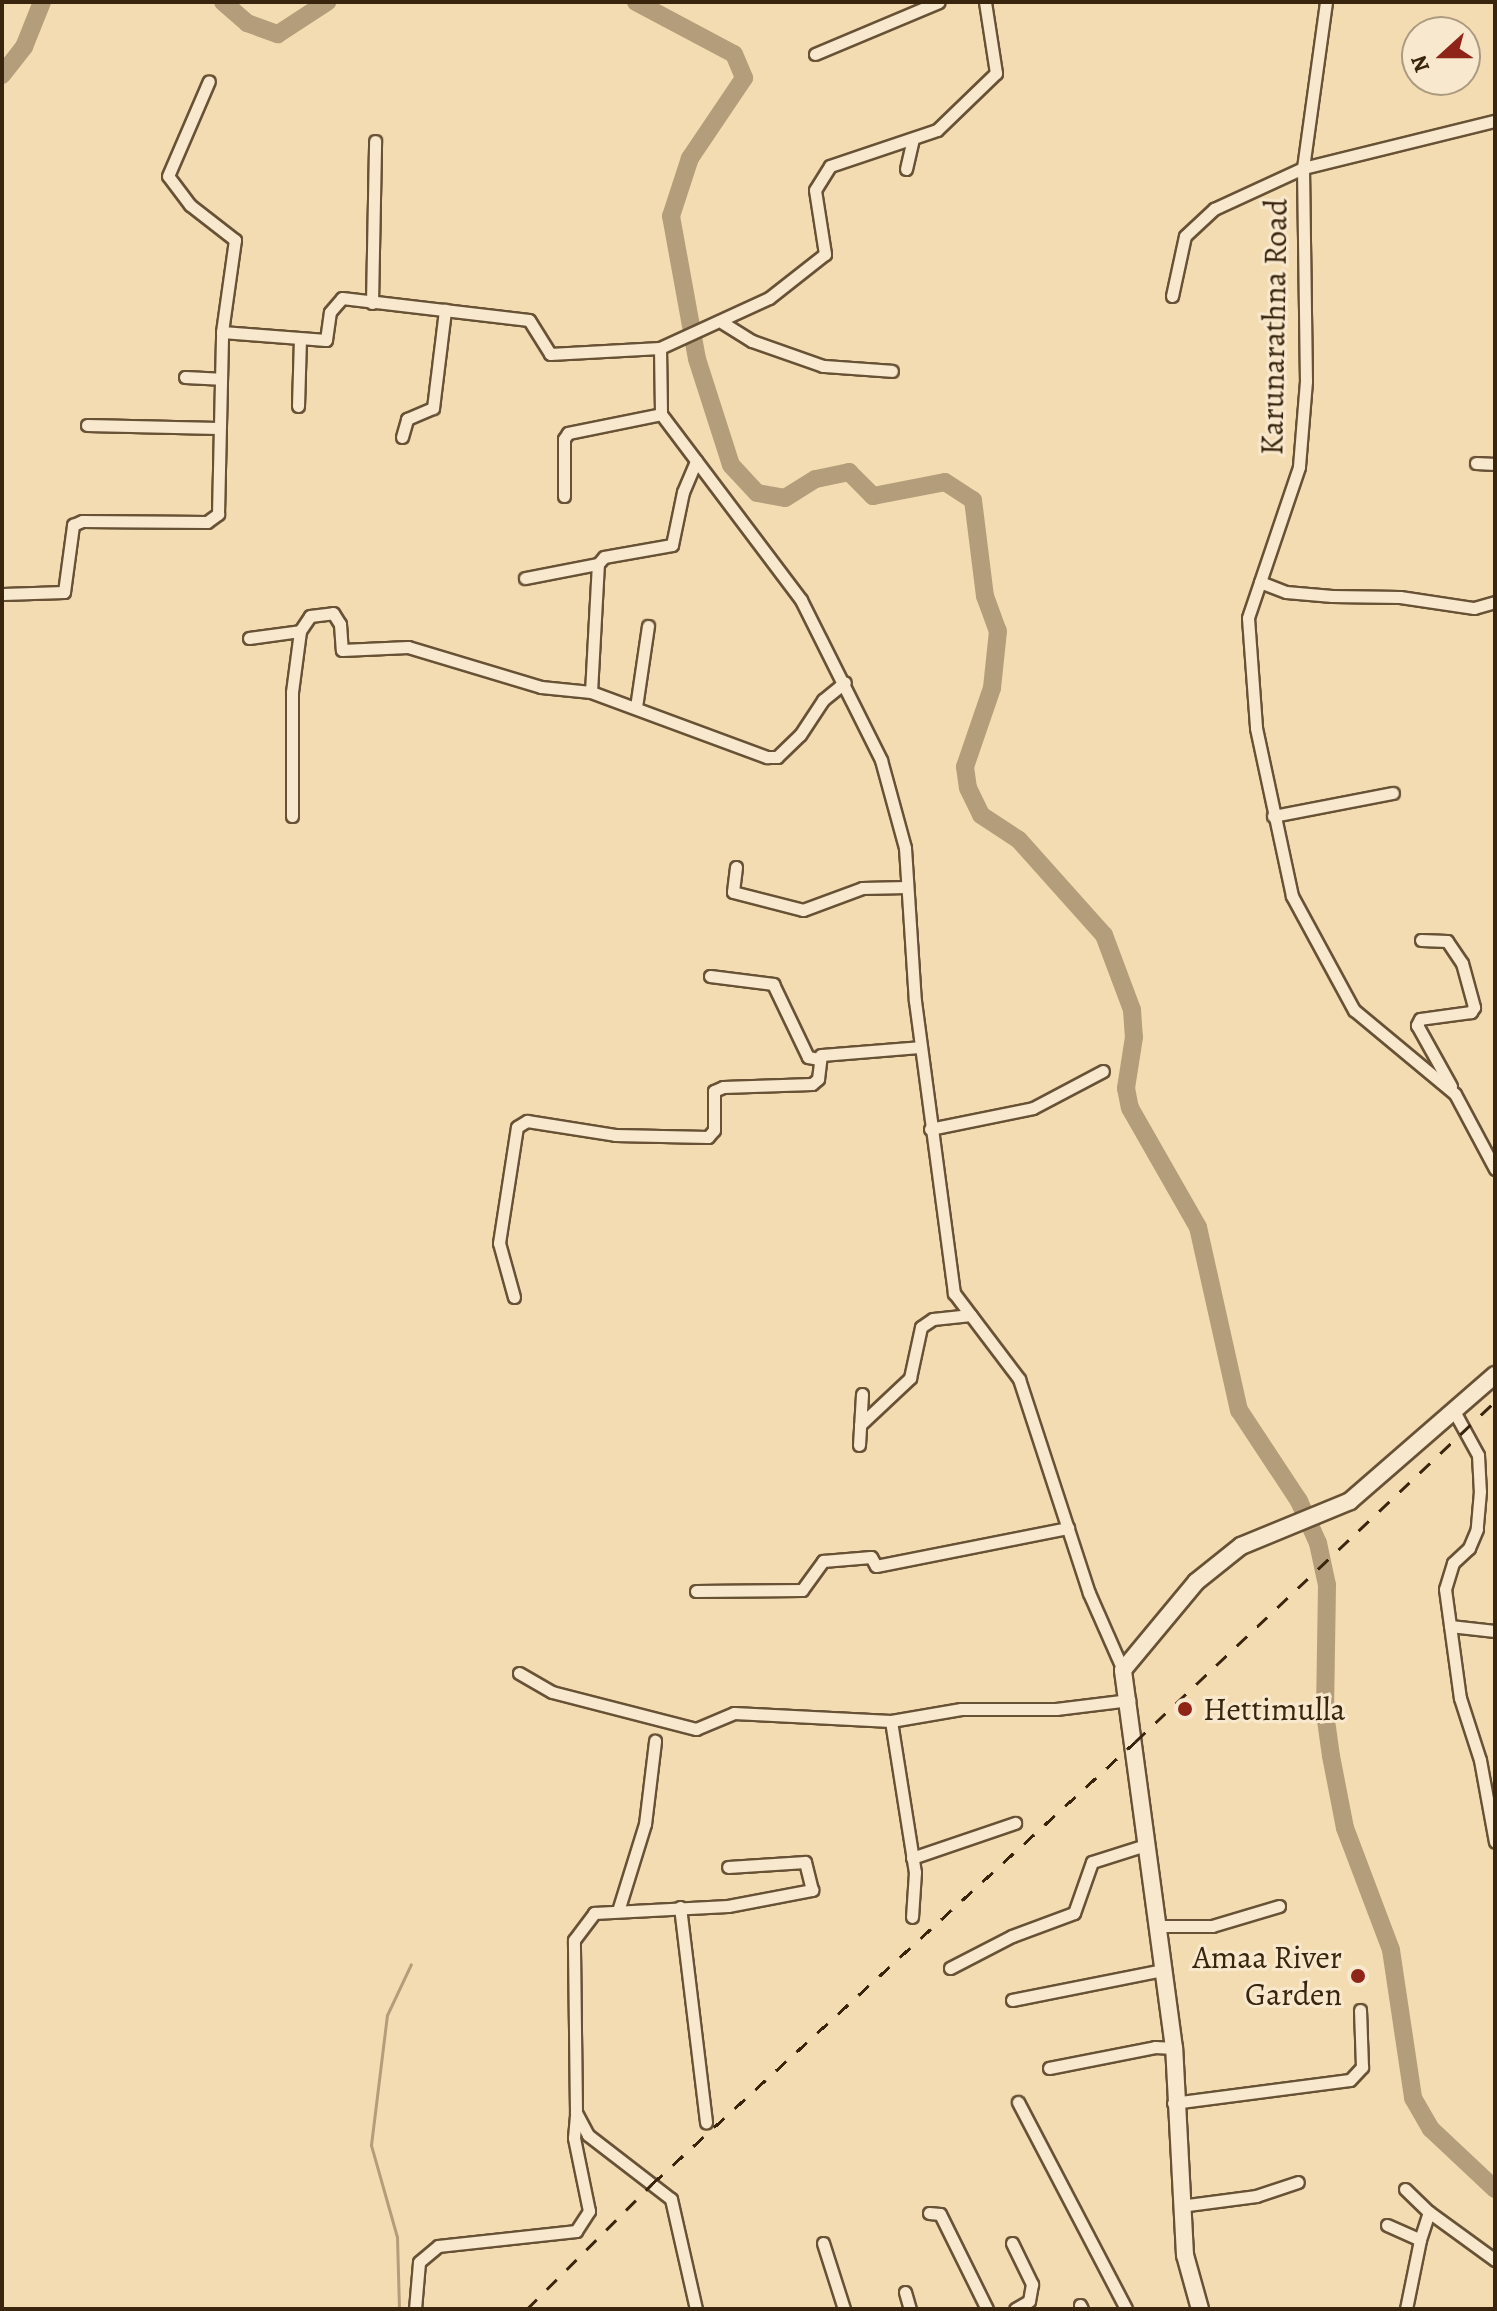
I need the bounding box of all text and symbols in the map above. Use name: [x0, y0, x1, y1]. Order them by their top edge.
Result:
north arrow: [1401, 16, 1481, 96]
text: N: [1404, 51, 1437, 77]
street label: Karunarathna Road: [1253, 198, 1295, 456]
place label: Hettimulla: [1203, 1690, 1345, 1728]
marker: Hettimulla: [1174, 1698, 1196, 1720]
place label: Amaa River Garden: [1193, 1939, 1342, 2014]
marker: Amaa River Garden: [1349, 1967, 1367, 1985]

